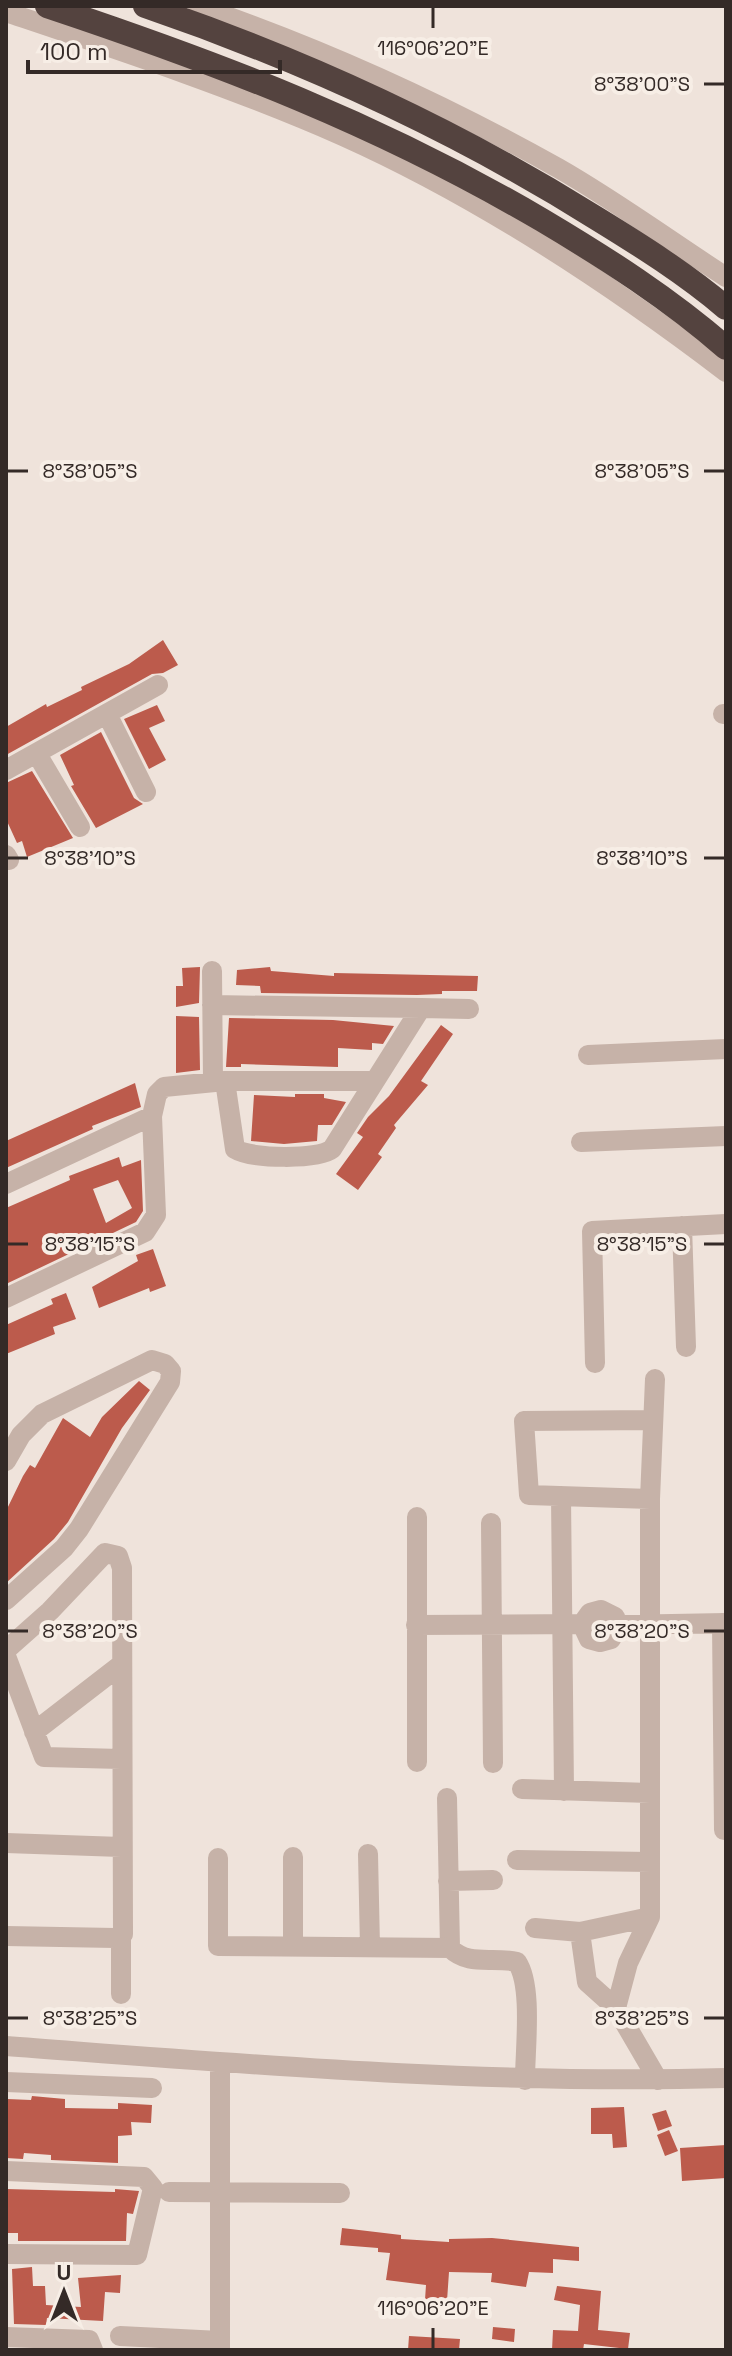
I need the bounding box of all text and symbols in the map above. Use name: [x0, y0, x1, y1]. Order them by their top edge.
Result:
scale bar: [28, 24, 280, 74]
text: 116°06'20"E: [377, 35, 489, 61]
text: 100 m: [40, 36, 108, 67]
text: 8°38'00"S: [594, 71, 690, 97]
text: 8°38'05"S: [42, 458, 138, 484]
text: 8°38'05"S: [594, 458, 690, 484]
text: 8°38'10"S: [44, 845, 136, 871]
text: 8°38'10"S: [596, 845, 688, 871]
text: 8°38'15"S: [45, 1231, 135, 1257]
text: 8°38'15"S: [597, 1231, 687, 1257]
text: 8°38'20"S: [42, 1618, 138, 1644]
text: 8°38'20"S: [594, 1618, 690, 1644]
text: 8°38'25"S: [43, 2005, 137, 2031]
text: 8°38'25"S: [595, 2005, 689, 2031]
north arrow: [24, 2252, 104, 2332]
text: U: [57, 2258, 71, 2286]
text: 116°06'20"E: [377, 2295, 489, 2321]

